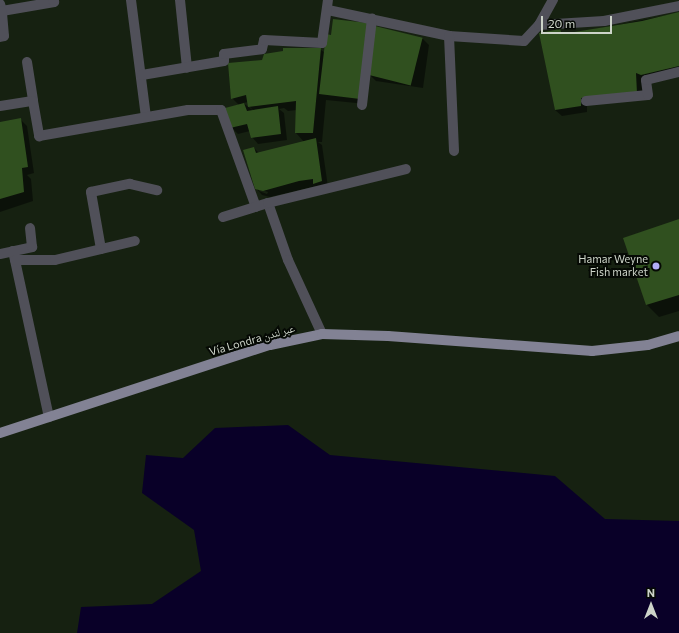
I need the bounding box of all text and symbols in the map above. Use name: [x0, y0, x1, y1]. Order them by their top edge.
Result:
scale bar: [543, 8, 614, 34]
text: 20 m: [548, 16, 575, 30]
place label: Hamar Weyne Fish market: [578, 253, 648, 279]
marker: Hamar Weyne Fish market: [651, 261, 661, 271]
street label: Vía Londra عبر لندن: [208, 321, 296, 359]
north arrow: [631, 585, 671, 625]
text: N: [647, 586, 655, 599]

